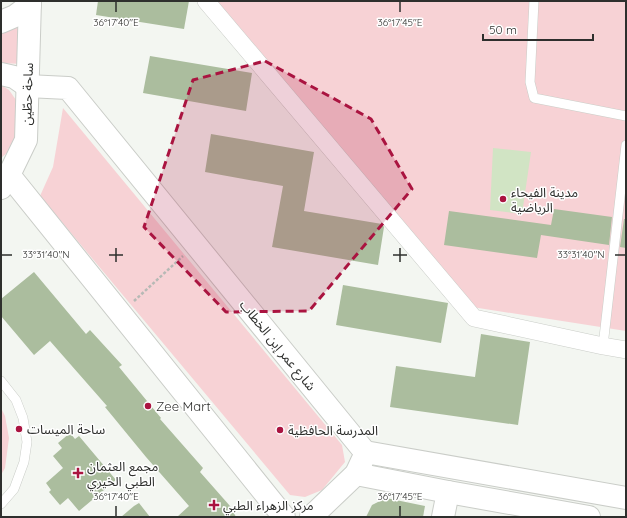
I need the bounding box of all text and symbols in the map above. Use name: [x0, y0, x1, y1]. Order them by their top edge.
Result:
text: 36°17'40"E: [93, 16, 139, 29]
text: 36°17'45"E: [377, 16, 423, 29]
scale bar: [483, 16, 593, 42]
text: 50 m: [489, 22, 517, 37]
street label: ساحة حطّين: [18, 62, 37, 126]
place label: مدينة الفيحاء الرياضية: [511, 184, 578, 215]
marker: مدينة الفيحاء الرياضية: [498, 194, 508, 204]
text: 33°31'40"N: [23, 248, 70, 261]
text: 33°31'40"N: [558, 248, 605, 261]
street label: شارع عمر إبن الخطاب: [234, 296, 319, 395]
place label: Zee Mart: [156, 398, 211, 414]
marker: Zee Mart: [143, 401, 153, 411]
place label: ساحة الميسات: [27, 421, 105, 437]
place label: المدرسة الحافظية: [288, 422, 378, 438]
marker: ساحة الميسات: [14, 424, 24, 434]
marker: المدرسة الحافظية: [275, 425, 285, 435]
place label: مجمع العثمان الطبي الخيري: [87, 458, 159, 492]
marker: مجمع العثمان الطبي الخيري: [72, 467, 84, 479]
text: 36°17'40"E: [93, 490, 139, 503]
text: 36°17'45"E: [377, 490, 423, 503]
place label: مركز الزهراء الطبي: [223, 497, 314, 516]
marker: مركز الزهراء الطبي: [208, 499, 220, 511]

